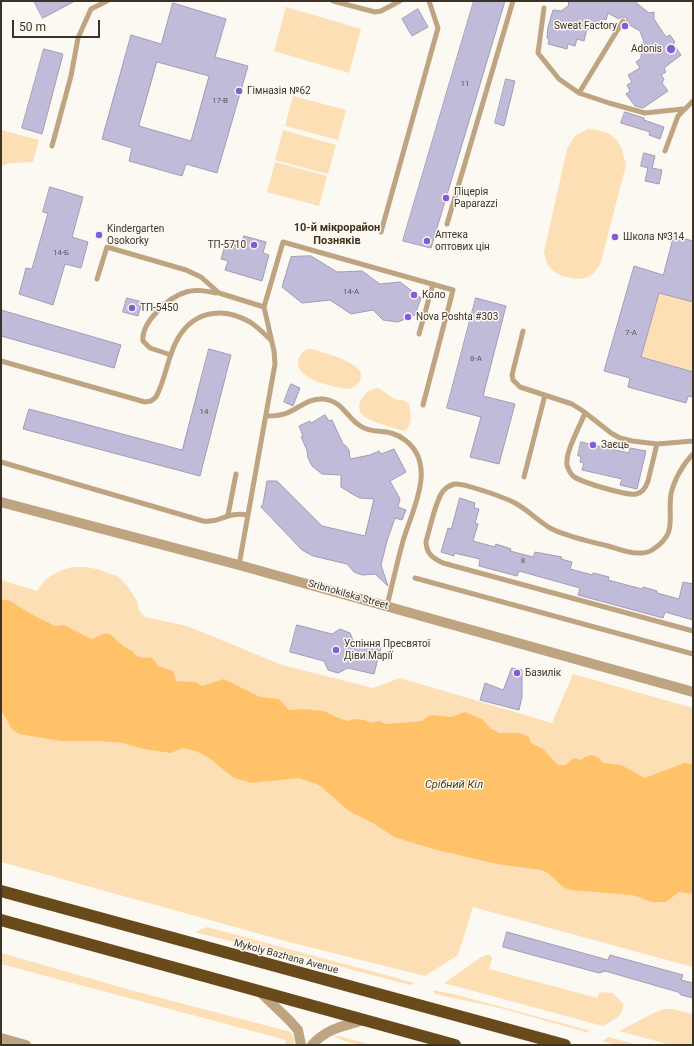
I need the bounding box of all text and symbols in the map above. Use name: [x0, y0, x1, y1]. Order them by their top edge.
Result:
scale bar: [14, 12, 102, 38]
text: 50 m: [19, 20, 46, 34]
place label: Sweat Factory: [554, 20, 617, 32]
marker: Sweat Factory: [620, 21, 630, 31]
place label: Adonis: [631, 43, 662, 55]
marker: Adonis: [665, 43, 677, 55]
house number: 11: [461, 79, 469, 89]
place label: Гімназія №62: [247, 85, 311, 97]
marker: Гімназія №62: [234, 86, 244, 96]
house number: 17-В: [212, 96, 228, 106]
place label: Піцерія Paparazzi: [454, 186, 498, 210]
marker: Піцерія Paparazzi: [441, 193, 451, 203]
district label: 10-й мікрорайон Позняків: [294, 221, 380, 247]
place label: Kindergarten Osokorky: [107, 223, 164, 246]
place label: Аптека оптових цін: [435, 229, 490, 252]
marker: Kindergarten Osokorky: [94, 230, 104, 240]
place label: Школа №314: [623, 231, 684, 243]
marker: Школа №314: [610, 232, 620, 242]
marker: Аптека оптових цін: [422, 236, 432, 246]
place label: ТП-5710: [208, 239, 246, 251]
marker: ТП-5710: [249, 240, 259, 250]
house number: 14-Б: [53, 248, 69, 258]
house number: 14-А: [343, 287, 359, 297]
place label: Коло: [422, 289, 445, 301]
marker: Коло: [409, 290, 419, 300]
place label: ТП-5450: [140, 302, 178, 314]
marker: ТП-5450: [127, 303, 137, 313]
place label: Nova Poshta #303: [416, 311, 498, 323]
marker: Nova Poshta #303: [403, 312, 413, 322]
house number: 7-А: [625, 328, 637, 338]
house number: 8-А: [470, 354, 482, 364]
house number: 14: [200, 407, 208, 417]
place label: Заєць: [601, 439, 629, 451]
marker: Заєць: [588, 440, 598, 450]
house number: 8: [521, 556, 525, 566]
street label: Sribnokilska Street: [306, 578, 390, 612]
place label: Успіння Пресвятої Діви Марії: [344, 638, 430, 662]
marker: Успіння Пресвятої Діви Марії: [331, 645, 341, 655]
place label: Базилік: [525, 667, 561, 679]
marker: Базилік: [512, 668, 522, 678]
water label: Срібний Кіл: [425, 778, 483, 792]
street label: Mykoly Bazhana Avenue: [232, 937, 340, 977]

